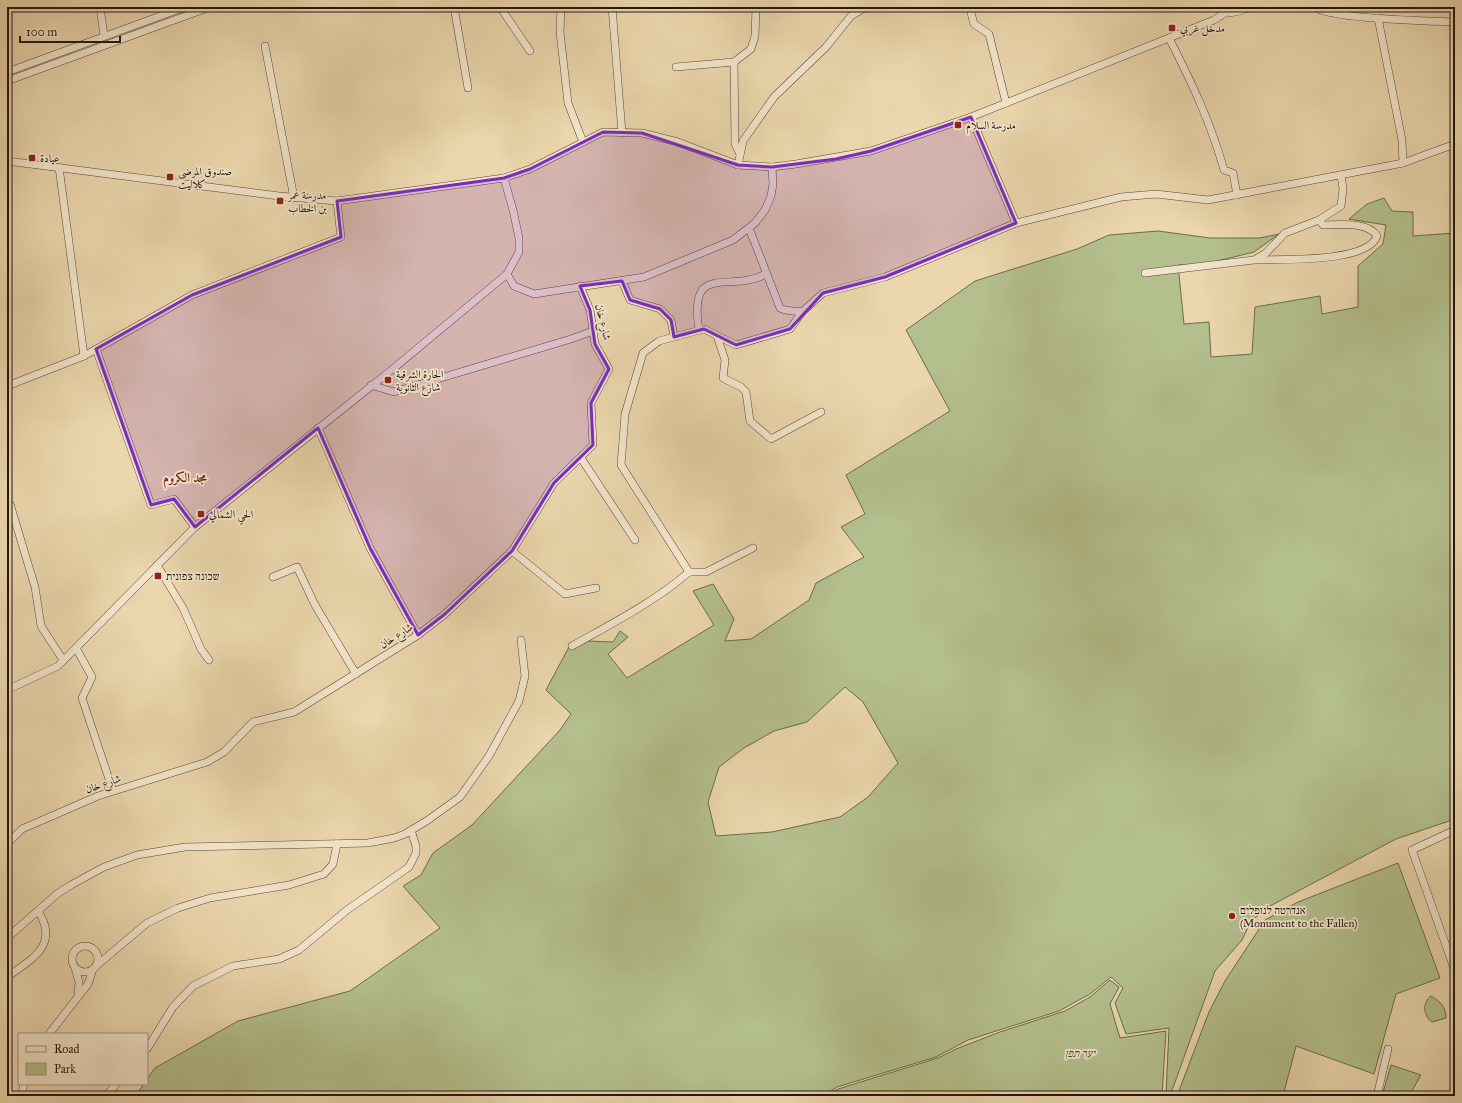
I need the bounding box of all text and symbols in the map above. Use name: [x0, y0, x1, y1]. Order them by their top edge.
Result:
scale bar: [20, 18, 120, 44]
place label: مدخل غربي: [1180, 22, 1225, 37]
marker: مدخل غربي: [1167, 23, 1177, 33]
text: 100 m: [26, 25, 57, 39]
place label: مدرسة السلام: [966, 119, 1016, 135]
marker: مدرسة السلام: [953, 120, 963, 130]
place label: عيادة: [40, 152, 59, 165]
marker: عيادة: [27, 153, 37, 163]
place label: صندوق المرضى كلاليت: [178, 165, 232, 191]
marker: صندوق المرضى كلاليت: [165, 172, 175, 182]
place label: مدرسة عمر بن الخطاب: [287, 189, 327, 215]
marker: مدرسة عمر بن الخطاب: [275, 196, 285, 206]
street label: شارع خان: [589, 302, 614, 342]
place label: الحارة الشرقية شارع الثانوية: [396, 368, 443, 397]
marker: الحارة الشرقية شارع الثانوية: [383, 375, 393, 385]
district label: مجد الكروم: [163, 470, 208, 489]
place label: الحي الشمالي: [209, 508, 253, 525]
marker: الحي الشمالي: [196, 509, 206, 519]
place label: שכונה צפונית: [166, 570, 220, 583]
marker: שכונה צפונית: [153, 571, 163, 581]
street label: شارع خان: [377, 620, 417, 654]
street label: شارع خان: [83, 772, 124, 799]
place label: אנדרטה לנופלים (Monument to the Fallen): [1240, 904, 1358, 930]
marker: אנדרטה לנופלים (Monument to the Fallen): [1227, 911, 1237, 921]
legend: [18, 1033, 148, 1085]
text: Road: [54, 1042, 80, 1056]
park label: יער תפן: [1065, 1047, 1096, 1060]
text: Park: [54, 1062, 76, 1076]

